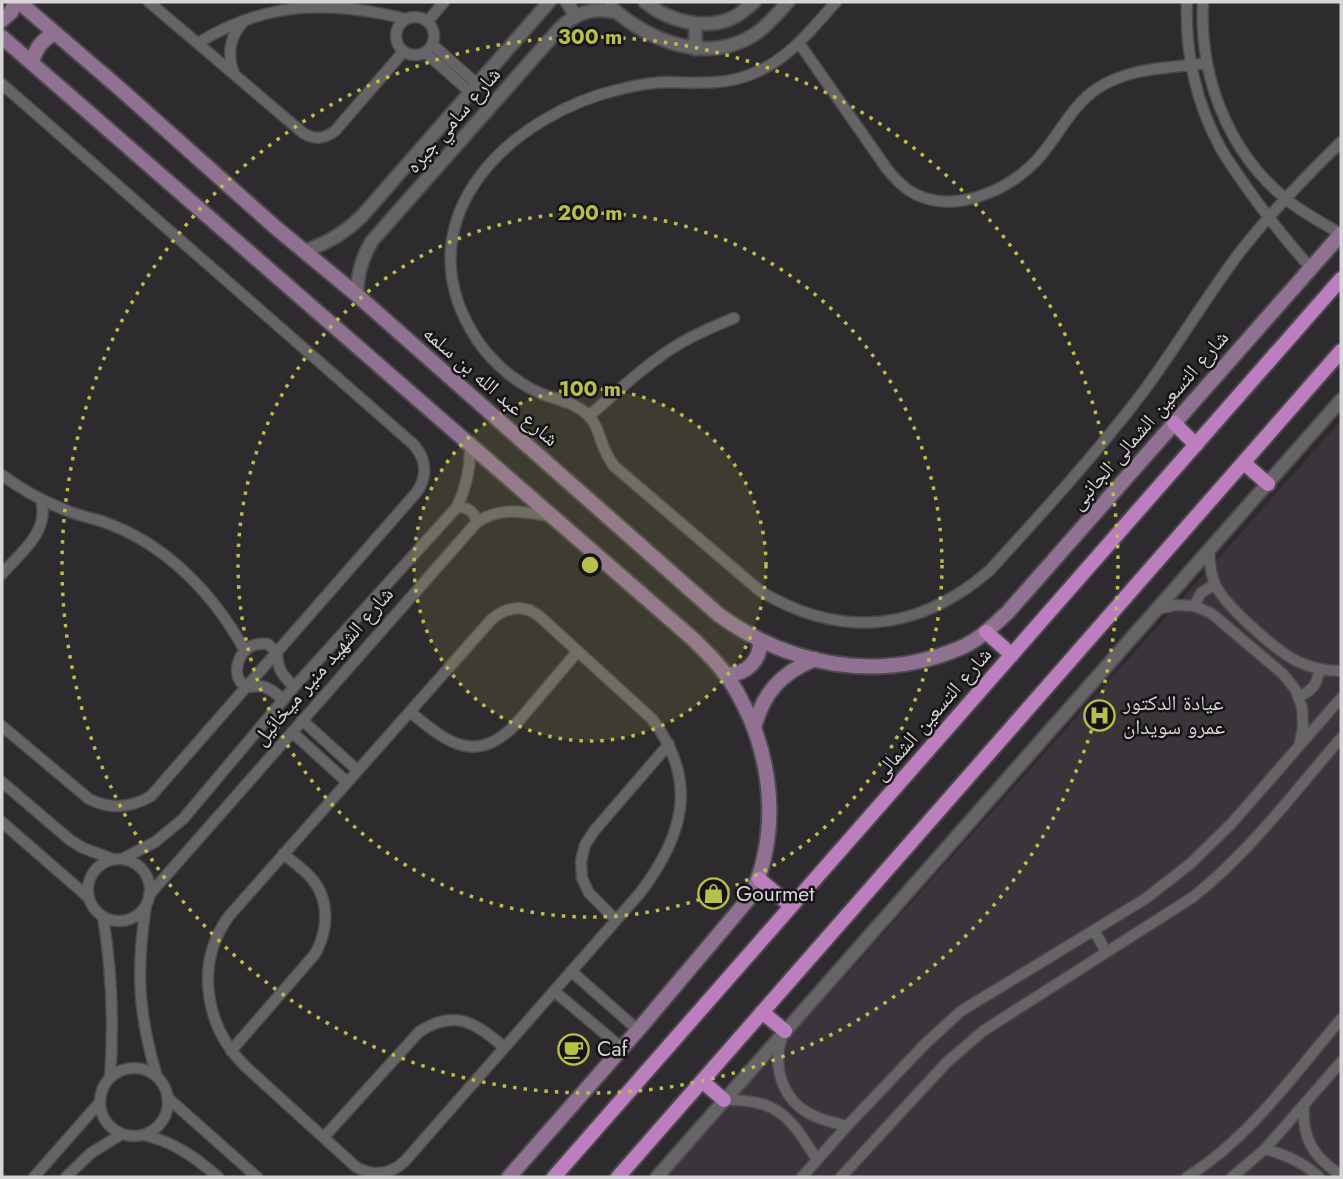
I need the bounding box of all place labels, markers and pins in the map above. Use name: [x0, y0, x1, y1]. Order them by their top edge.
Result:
centre of rings: [578, 553, 602, 577]
place label: عيادة الدكتور عمرو سويدان: [1122, 688, 1225, 742]
hospital icon: عيادة الدكتور عمرو سويدان: [1083, 698, 1117, 732]
shop icon: Gourmet: [696, 877, 730, 911]
place label: Gourmet: [736, 879, 814, 909]
cafe icon: Caf: [557, 1032, 591, 1066]
place label: Caf: [597, 1034, 628, 1064]

